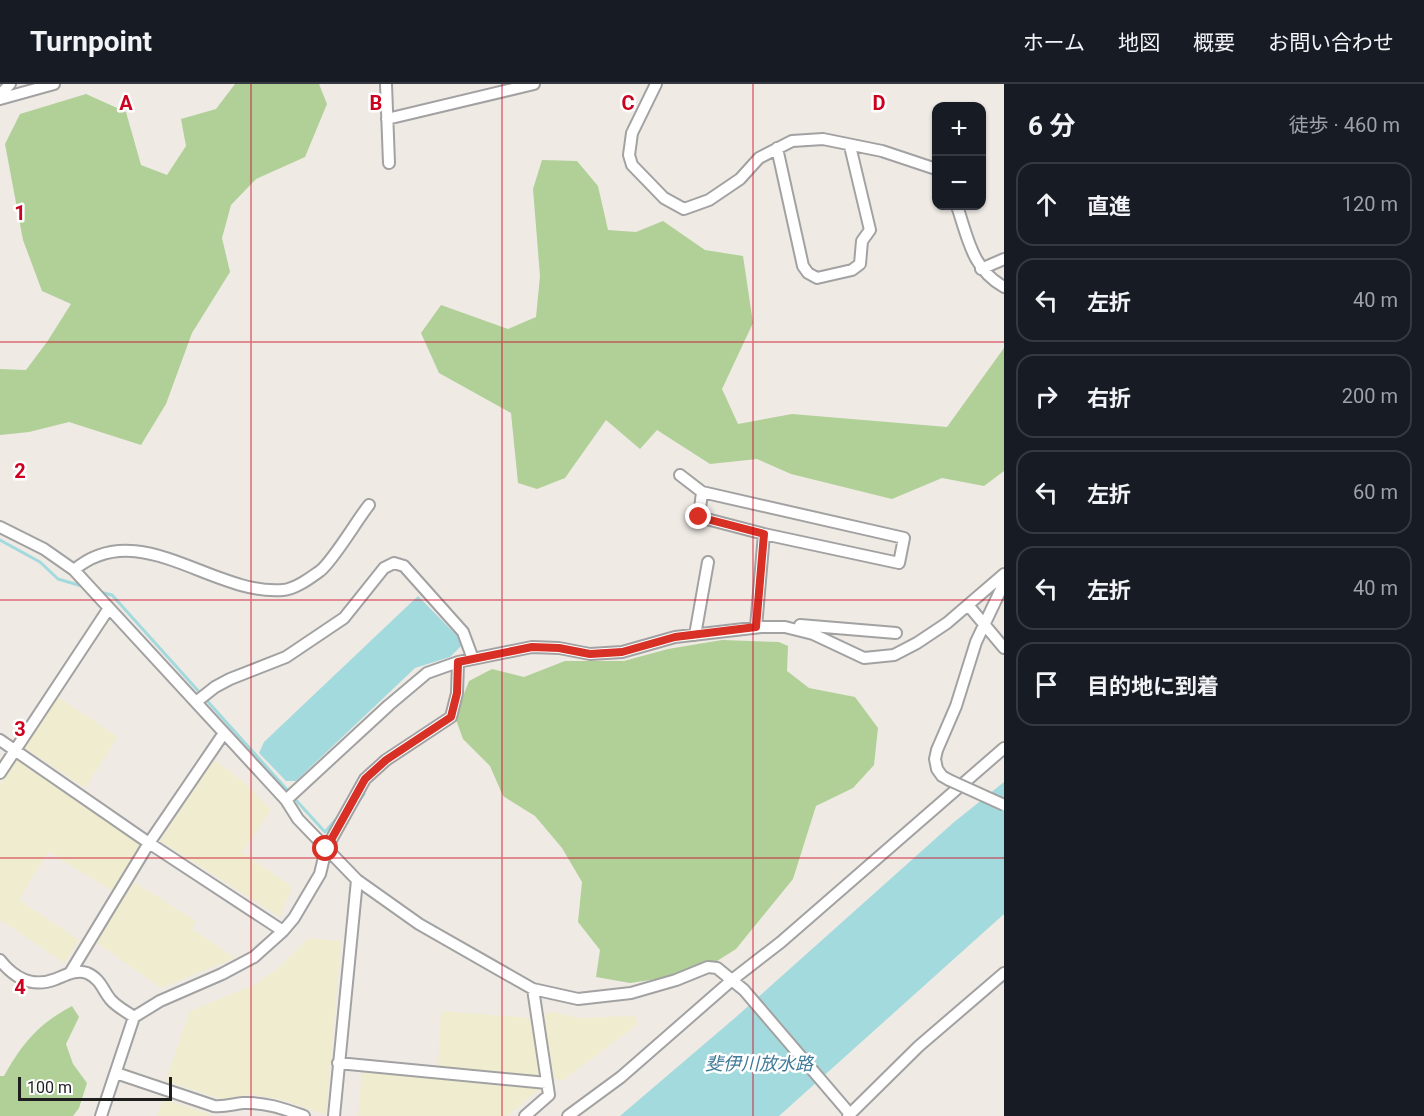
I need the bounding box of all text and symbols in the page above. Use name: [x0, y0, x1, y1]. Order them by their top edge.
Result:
text: Turnpoint: [30, 25, 152, 58]
text: ホーム: [1023, 31, 1085, 55]
text: 地図: [1118, 31, 1160, 55]
text: 概要: [1193, 31, 1235, 55]
text: お問い合わせ: [1268, 31, 1394, 55]
text: A: [119, 91, 133, 115]
text: B: [370, 91, 382, 115]
text: C: [621, 91, 635, 115]
text: D: [873, 91, 886, 115]
map controls: [932, 102, 986, 210]
button: +: [932, 102, 986, 156]
text: 6 分: [1028, 111, 1075, 141]
text: 徒歩 · 460 m: [1289, 113, 1400, 137]
button: −: [932, 156, 986, 210]
icon: ahead: [1030, 188, 1063, 221]
text: 120 m: [1342, 192, 1398, 216]
text: 直進: [1087, 194, 1131, 219]
text: 1: [14, 201, 26, 225]
icon: left: [1030, 284, 1063, 317]
text: 40 m: [1353, 288, 1398, 312]
text: 左折: [1087, 290, 1131, 315]
icon: right: [1030, 380, 1063, 413]
text: 200 m: [1342, 384, 1398, 408]
text: 右折: [1087, 386, 1131, 411]
text: 2: [14, 459, 26, 483]
icon: left: [1030, 476, 1063, 509]
text: 60 m: [1353, 480, 1398, 504]
text: 左折: [1087, 482, 1131, 507]
route end: [685, 503, 711, 529]
icon: left: [1030, 572, 1063, 605]
text: 40 m: [1353, 576, 1398, 600]
text: 左折: [1087, 578, 1131, 603]
icon: arrive: [1030, 668, 1063, 701]
text: 目的地に到着: [1087, 674, 1219, 699]
text: 3: [14, 717, 26, 741]
route start: [312, 835, 338, 861]
text: 4: [14, 975, 26, 999]
water label: 斐伊川放水路: [705, 1053, 815, 1074]
scale bar: [18, 1074, 172, 1102]
text: 100 m: [27, 1078, 72, 1097]

